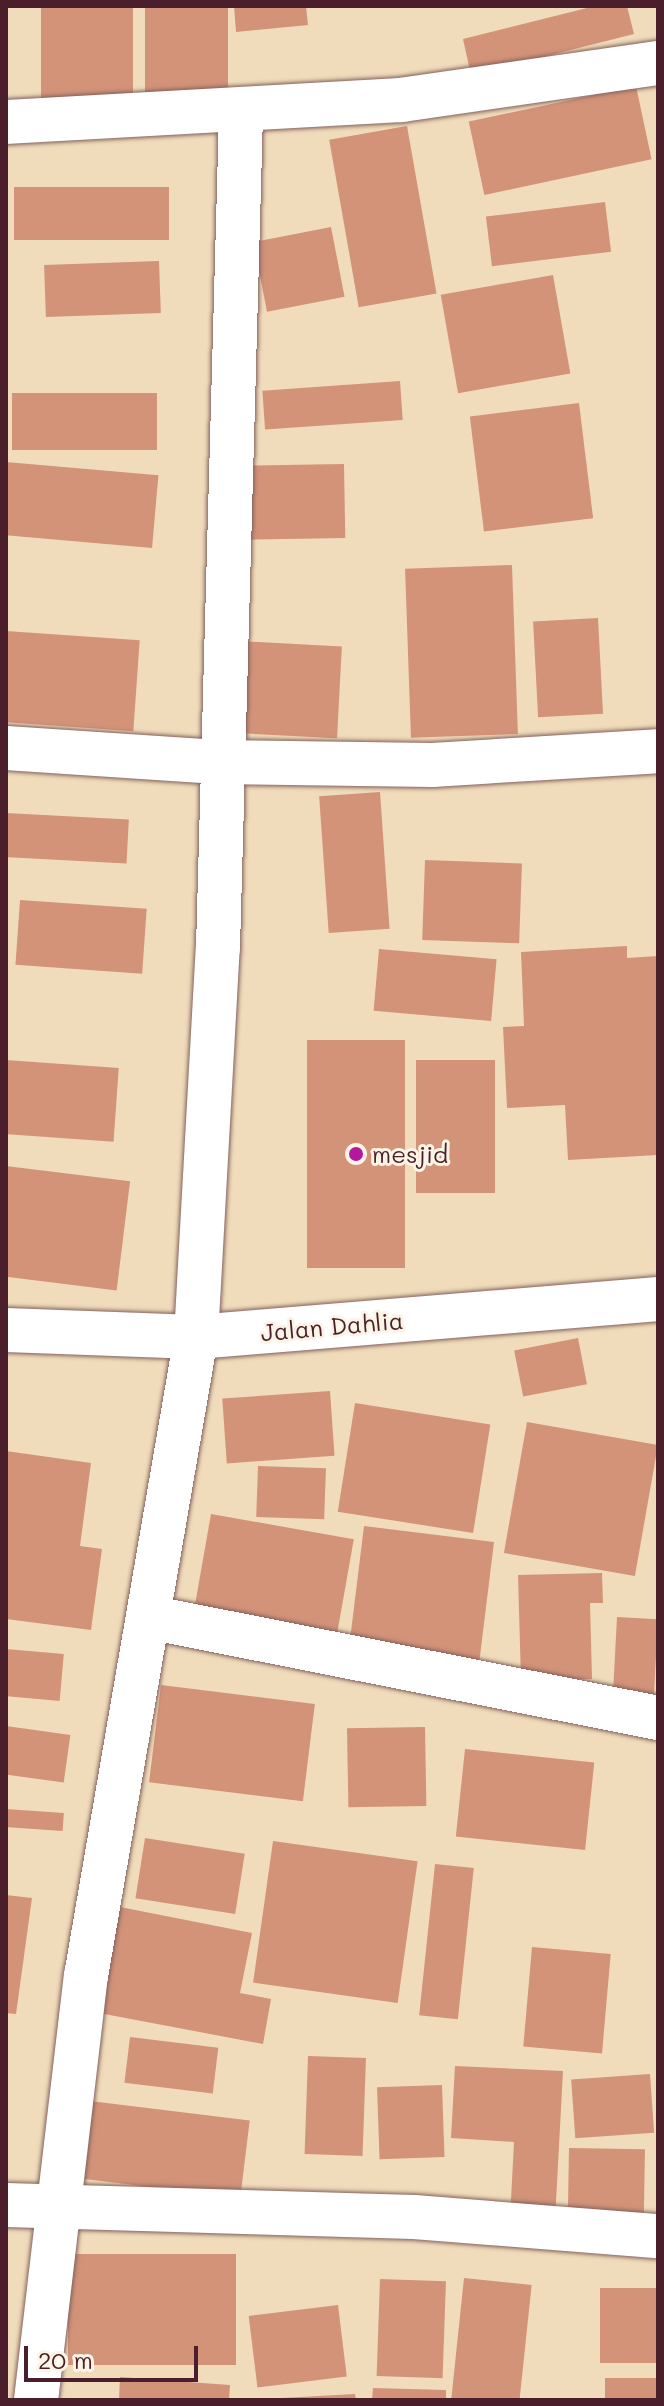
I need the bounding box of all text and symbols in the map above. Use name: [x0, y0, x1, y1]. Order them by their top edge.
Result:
place label: mesjid: [372, 1140, 448, 1168]
marker: mesjid: [347, 1145, 365, 1163]
street label: Jalan Dahlia: [259, 1305, 405, 1347]
scale bar: [28, 2330, 202, 2380]
text: 20 m: [38, 2344, 93, 2375]

